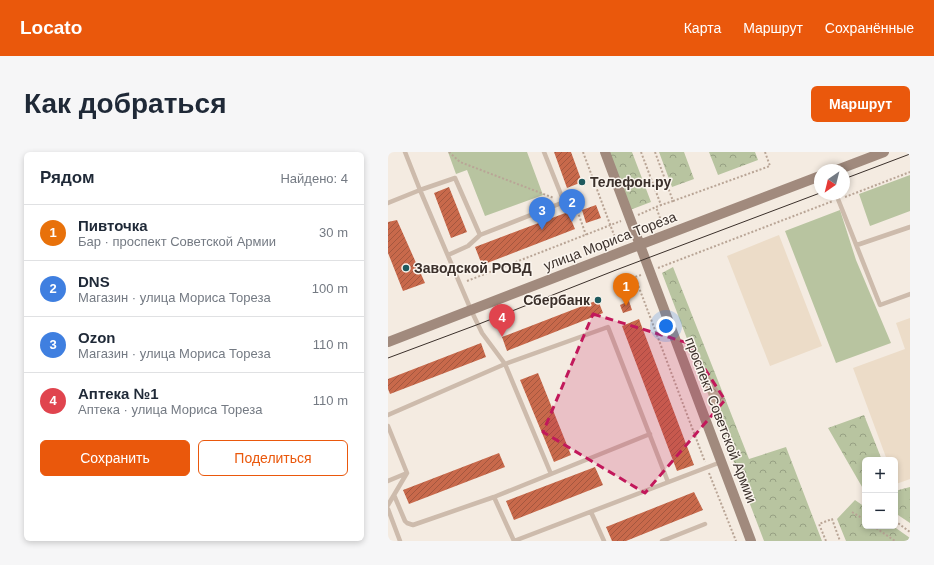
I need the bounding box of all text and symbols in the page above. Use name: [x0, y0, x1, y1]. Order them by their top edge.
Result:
text: Locato: [20, 17, 82, 38]
text: Карта: [684, 20, 721, 36]
text: Маршрут: [743, 20, 803, 36]
text: Сохранённые: [825, 20, 914, 36]
button: Маршрут: [811, 86, 910, 122]
text: Как добраться: [24, 88, 226, 119]
north arrow: [814, 164, 850, 200]
text: Рядом: [40, 168, 95, 187]
text: Найдено: 4: [280, 171, 348, 186]
place label: Телефон.ру: [590, 174, 671, 190]
marker: Телефон.ру: [577, 177, 587, 187]
pin: 2: [559, 189, 585, 222]
pin: 3: [529, 197, 555, 230]
street label: улица Мориса Тореза: [541, 208, 679, 274]
text: Пивточка: [78, 217, 148, 234]
text: 1: [49, 225, 57, 240]
text: 30 m: [319, 225, 348, 240]
text: Бар · проспект Советской Армии: [78, 234, 276, 249]
place label: Заводской РОВД: [414, 260, 532, 276]
marker: Заводской РОВД: [401, 263, 411, 273]
text: DNS: [78, 273, 110, 290]
pin: 1: [613, 273, 639, 306]
text: 2: [49, 281, 57, 296]
text: 100 m: [312, 281, 348, 296]
text: Магазин · улица Мориса Тореза: [78, 290, 271, 305]
place label: Сбербанк: [523, 292, 591, 308]
marker: Сбербанк: [593, 295, 603, 305]
pin: 4: [489, 304, 515, 337]
your location: [656, 316, 676, 336]
text: Ozon: [78, 329, 116, 346]
street label: проспект Советской Армии: [682, 335, 760, 505]
text: 3: [49, 337, 57, 352]
text: 110 m: [313, 337, 348, 352]
text: Магазин · улица Мориса Тореза: [78, 346, 271, 361]
text: Аптека №1: [78, 385, 159, 402]
text: 4: [49, 393, 57, 408]
text: 110 m: [313, 393, 348, 408]
text: Аптека · улица Мориса Тореза: [78, 402, 262, 417]
button: Сохранить: [40, 440, 190, 476]
button: Поделиться: [198, 440, 348, 476]
map controls: [862, 457, 898, 529]
button: +: [862, 457, 898, 493]
button: −: [862, 493, 898, 529]

